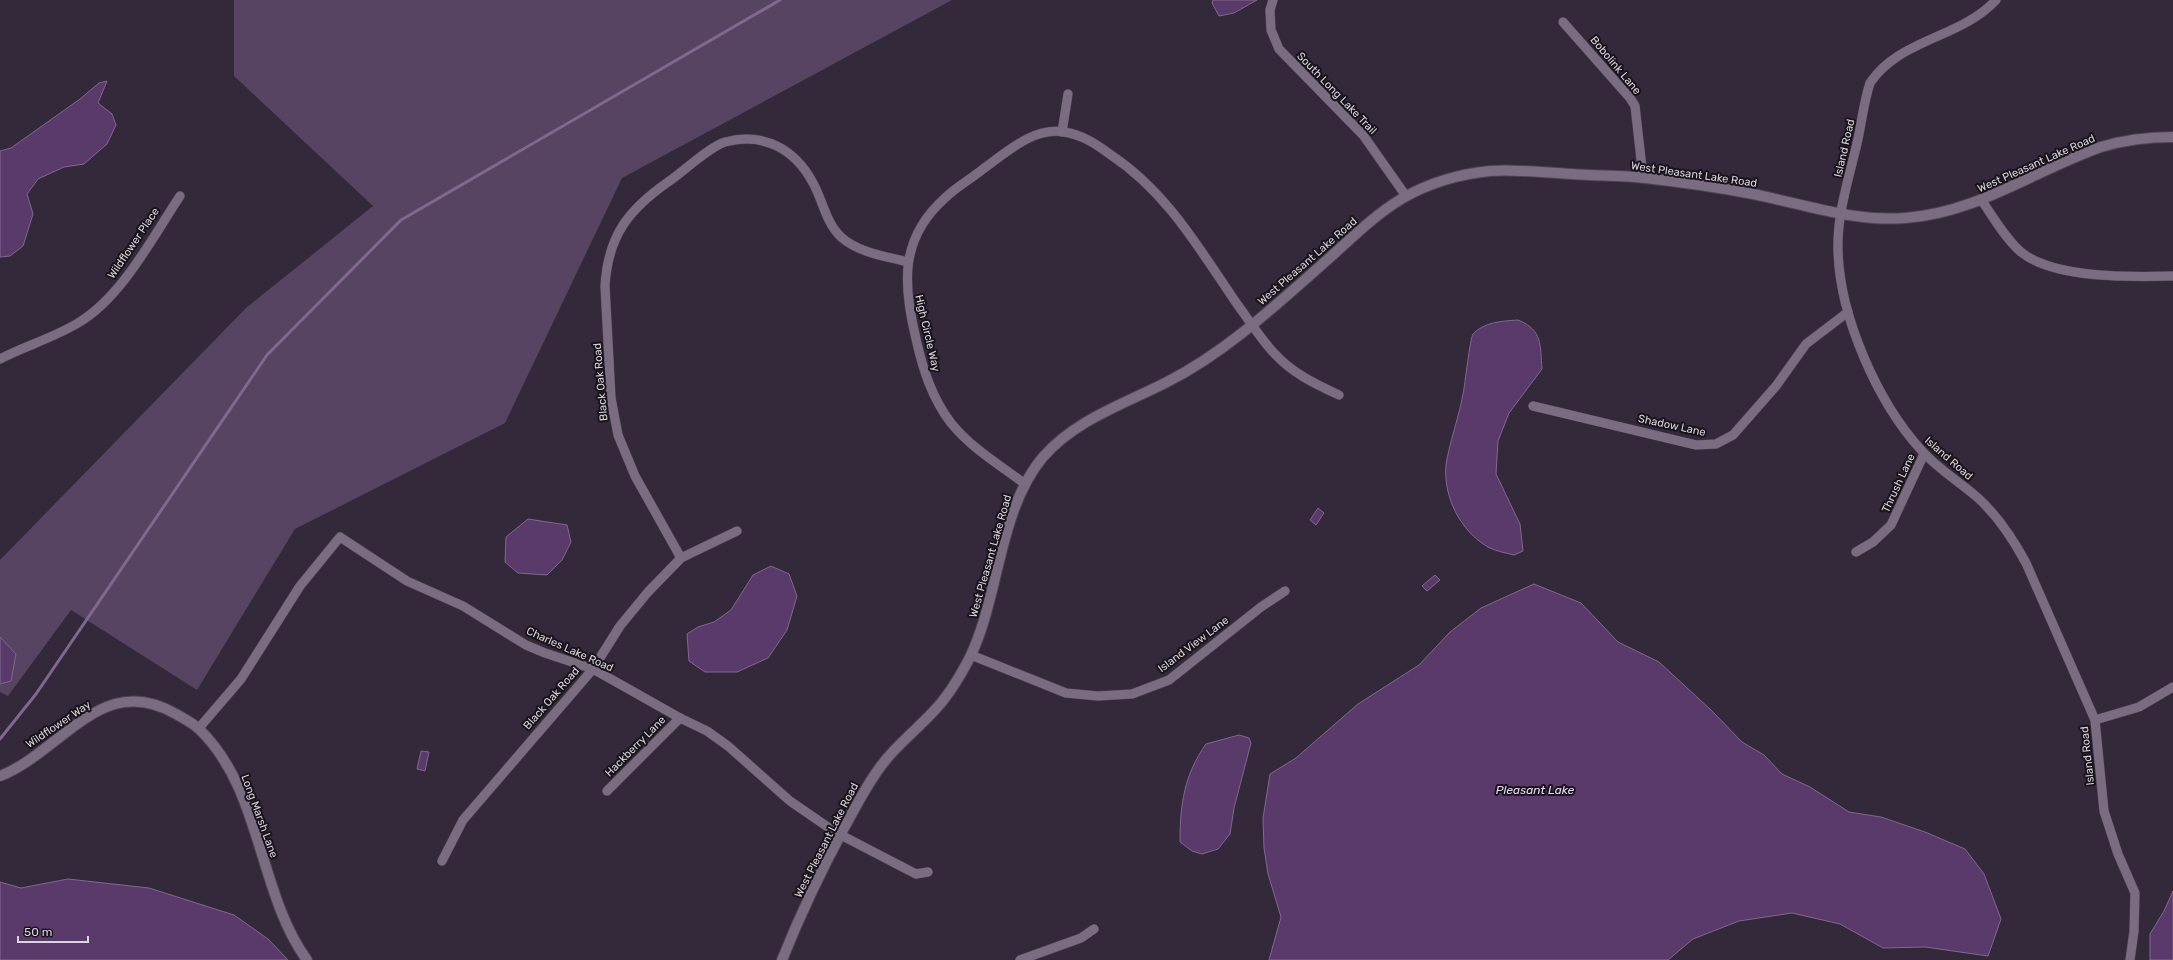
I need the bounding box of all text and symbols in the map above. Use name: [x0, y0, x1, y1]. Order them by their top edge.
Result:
street label: Bobolink Lane: [1588, 34, 1644, 97]
street label: South Long Lake Trail: [1294, 50, 1379, 137]
street label: Island Road: [1831, 118, 1857, 178]
street label: West Pleasant Lake Road: [1975, 132, 2097, 195]
street label: West Pleasant Lake Road: [1630, 159, 1758, 190]
street label: Wildflower Place: [105, 205, 162, 281]
street label: West Pleasant Lake Road: [1255, 215, 1360, 308]
street label: High Circle Way: [912, 293, 943, 373]
street label: Black Oak Road: [591, 342, 610, 422]
street label: Shadow Lane: [1637, 412, 1707, 439]
street label: Island Road: [1922, 434, 1975, 483]
street label: Thrush Lane: [1879, 452, 1918, 515]
street label: West Pleasant Lake Road: [967, 493, 1014, 619]
street label: Island View Lane: [1155, 614, 1231, 675]
street label: Charles Lake Road: [524, 624, 615, 675]
street label: Black Oak Road: [521, 665, 582, 732]
street label: Wildflower Way: [23, 698, 93, 751]
street label: Hackberry Lane: [602, 713, 668, 779]
street label: Island Road: [2078, 726, 2097, 786]
street label: Long Marsh Lane: [238, 773, 281, 859]
street label: West Pleasant Lake Road: [792, 781, 861, 900]
water label: Pleasant Lake: [1496, 783, 1575, 797]
scale bar: [18, 918, 88, 944]
text: 50 m: [24, 925, 52, 939]

